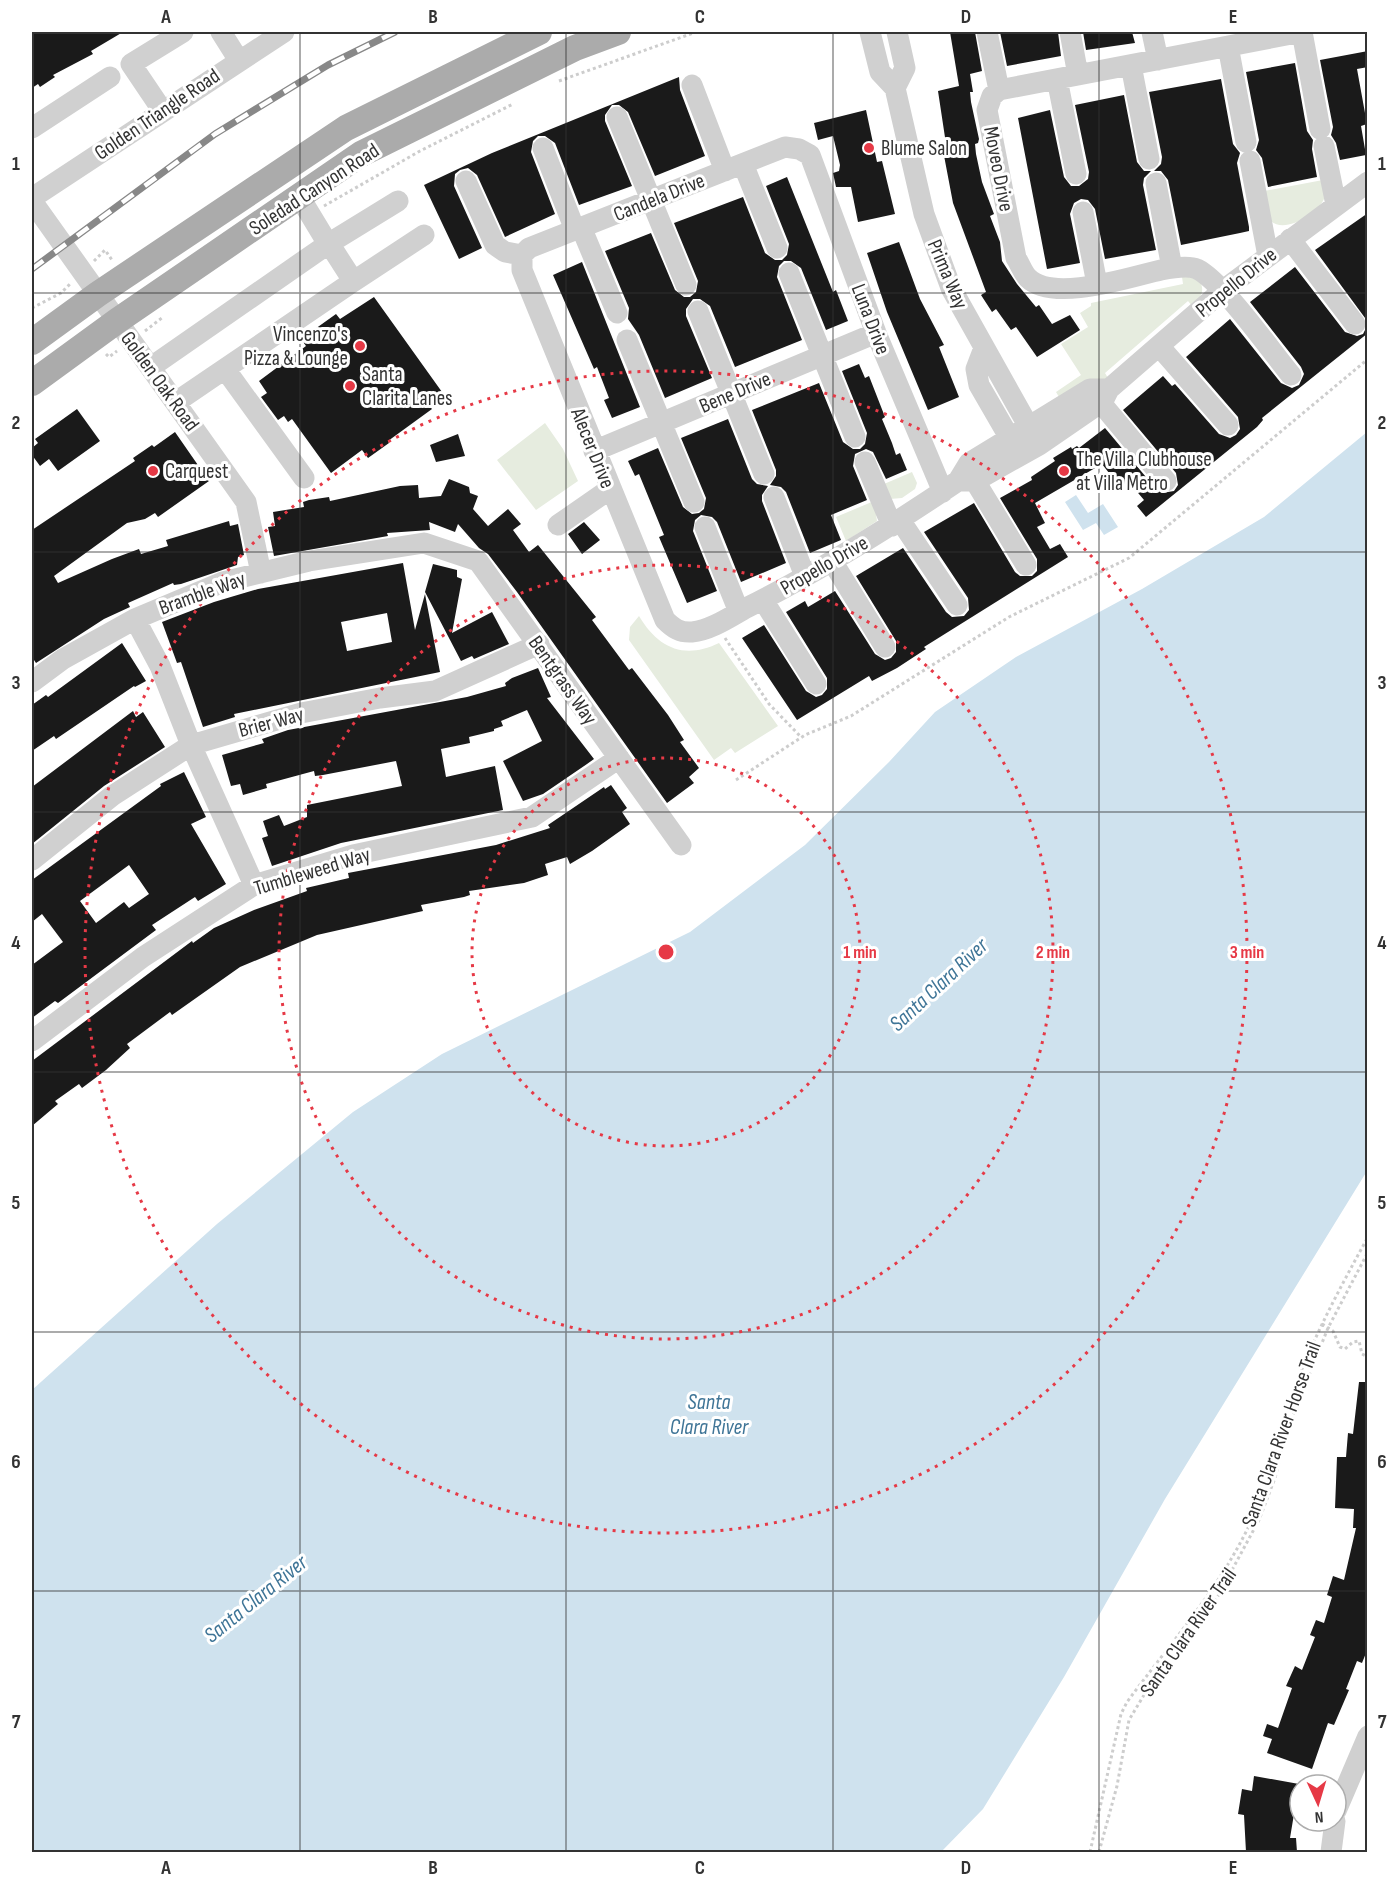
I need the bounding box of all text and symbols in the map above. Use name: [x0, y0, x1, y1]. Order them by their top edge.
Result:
text: A: [160, 5, 171, 29]
text: B: [428, 5, 438, 29]
text: C: [695, 5, 705, 29]
text: D: [961, 5, 971, 29]
text: E: [1229, 5, 1237, 29]
street label: Golden Triangle Road: [90, 63, 225, 166]
street label: Moveo Drive: [978, 124, 1019, 214]
place label: Blume Salon: [881, 136, 967, 161]
street label: Soledad Canyon Road: [245, 138, 384, 241]
marker: Blume Salon: [862, 141, 876, 155]
text: 1: [12, 152, 20, 176]
text: 1: [1378, 152, 1386, 176]
street label: Candela Drive: [610, 168, 708, 227]
street label: Prima Way: [922, 236, 973, 313]
street label: Propello Drive: [1191, 242, 1282, 323]
street label: Luna Drive: [846, 280, 895, 358]
place label: Vincenzo's Pizza & Lounge: [244, 322, 348, 371]
street label: Golden Oak Road: [115, 327, 204, 436]
marker: Vincenzo's Pizza & Lounge: [353, 339, 367, 353]
place label: Santa Clarita Lanes: [362, 362, 453, 411]
street label: Bene Drive: [696, 366, 775, 419]
marker: Santa Clarita Lanes: [343, 379, 357, 393]
street label: Alecer Drive: [565, 403, 620, 492]
text: 2: [12, 411, 20, 435]
text: 2: [1378, 411, 1386, 435]
place label: The Villa Clubhouse at Villa Metro: [1076, 447, 1212, 496]
place label: Carquest: [165, 459, 229, 484]
marker: Carquest: [146, 464, 160, 478]
marker: The Villa Clubhouse at Villa Metro: [1057, 464, 1071, 478]
street label: Propello Drive: [776, 530, 872, 600]
street label: Bramble Way: [156, 566, 249, 621]
street label: Bentgrass Way: [523, 631, 602, 730]
text: 3: [12, 671, 21, 695]
text: 3: [1378, 671, 1387, 695]
street label: Brier Way: [236, 702, 306, 743]
street label: Tumbleweed Way: [251, 842, 373, 901]
text: 4: [11, 931, 21, 955]
text: 4: [1377, 931, 1387, 955]
water label: Santa Clara River: [884, 932, 994, 1037]
centre of rings: [656, 942, 676, 962]
text: 1 min: [843, 942, 877, 963]
text: 2 min: [1036, 942, 1070, 963]
text: 3 min: [1230, 942, 1264, 963]
text: 5: [12, 1191, 21, 1215]
text: 5: [1378, 1191, 1387, 1215]
street label: Santa Clara River Horse Trail: [1236, 1338, 1327, 1530]
water label: Santa Clara River: [670, 1389, 749, 1441]
text: 6: [11, 1450, 21, 1474]
text: 6: [1377, 1450, 1387, 1474]
water label: Santa Clara River: [199, 1549, 314, 1649]
street label: Santa Clara River Trail: [1135, 1563, 1242, 1701]
text: 7: [12, 1710, 21, 1734]
text: 7: [1378, 1710, 1387, 1734]
north arrow: [1288, 1773, 1348, 1833]
text: N: [1314, 1807, 1324, 1826]
text: A: [160, 1856, 171, 1880]
text: B: [428, 1856, 438, 1880]
text: C: [695, 1856, 705, 1880]
text: D: [961, 1856, 971, 1880]
text: E: [1229, 1856, 1237, 1880]

